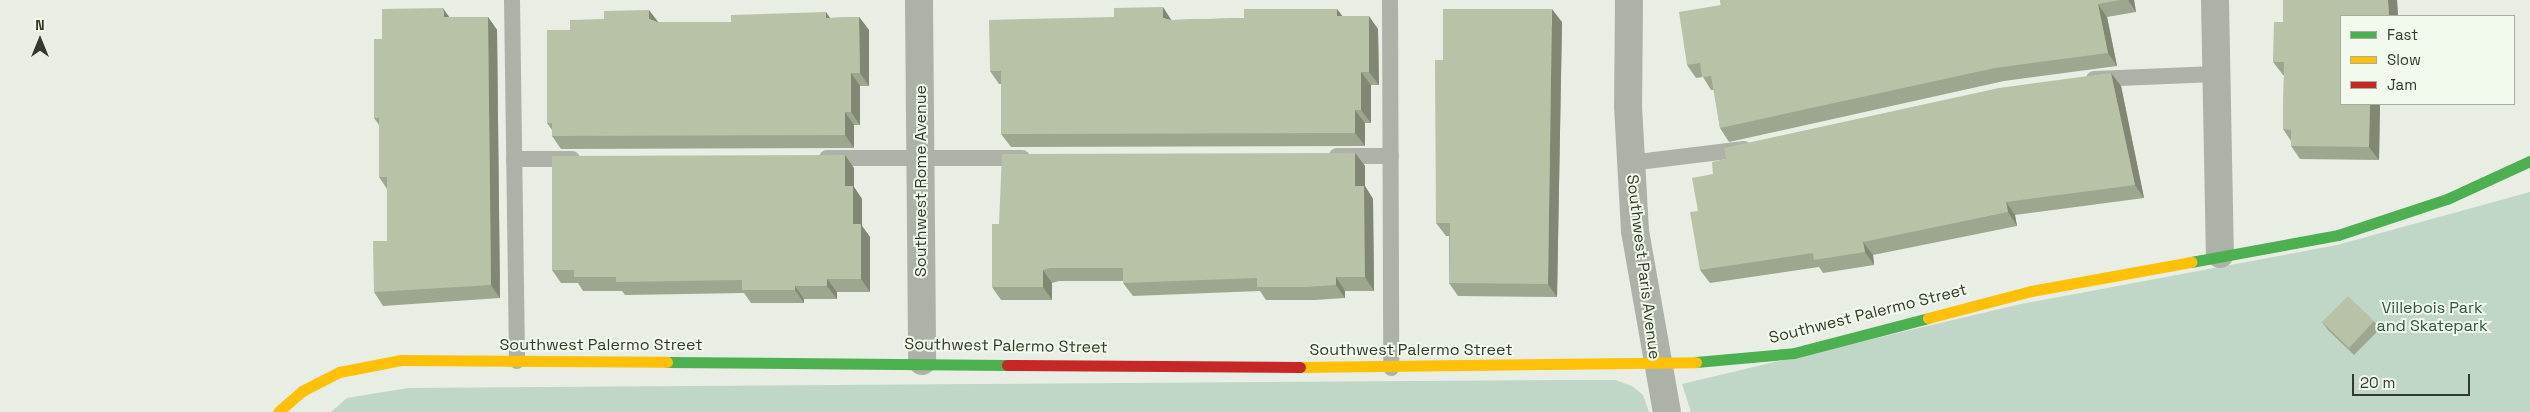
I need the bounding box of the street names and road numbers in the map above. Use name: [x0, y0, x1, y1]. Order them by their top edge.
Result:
street label: Southwest Rome Avenue: [911, 85, 931, 277]
street label: Southwest Paris Avenue: [1622, 173, 1664, 361]
street label: Southwest Palermo Street: [1767, 280, 1969, 348]
street label: Southwest Palermo Street: [499, 335, 703, 355]
street label: Southwest Palermo Street: [904, 335, 1108, 357]
street label: Southwest Palermo Street: [1309, 340, 1513, 360]

